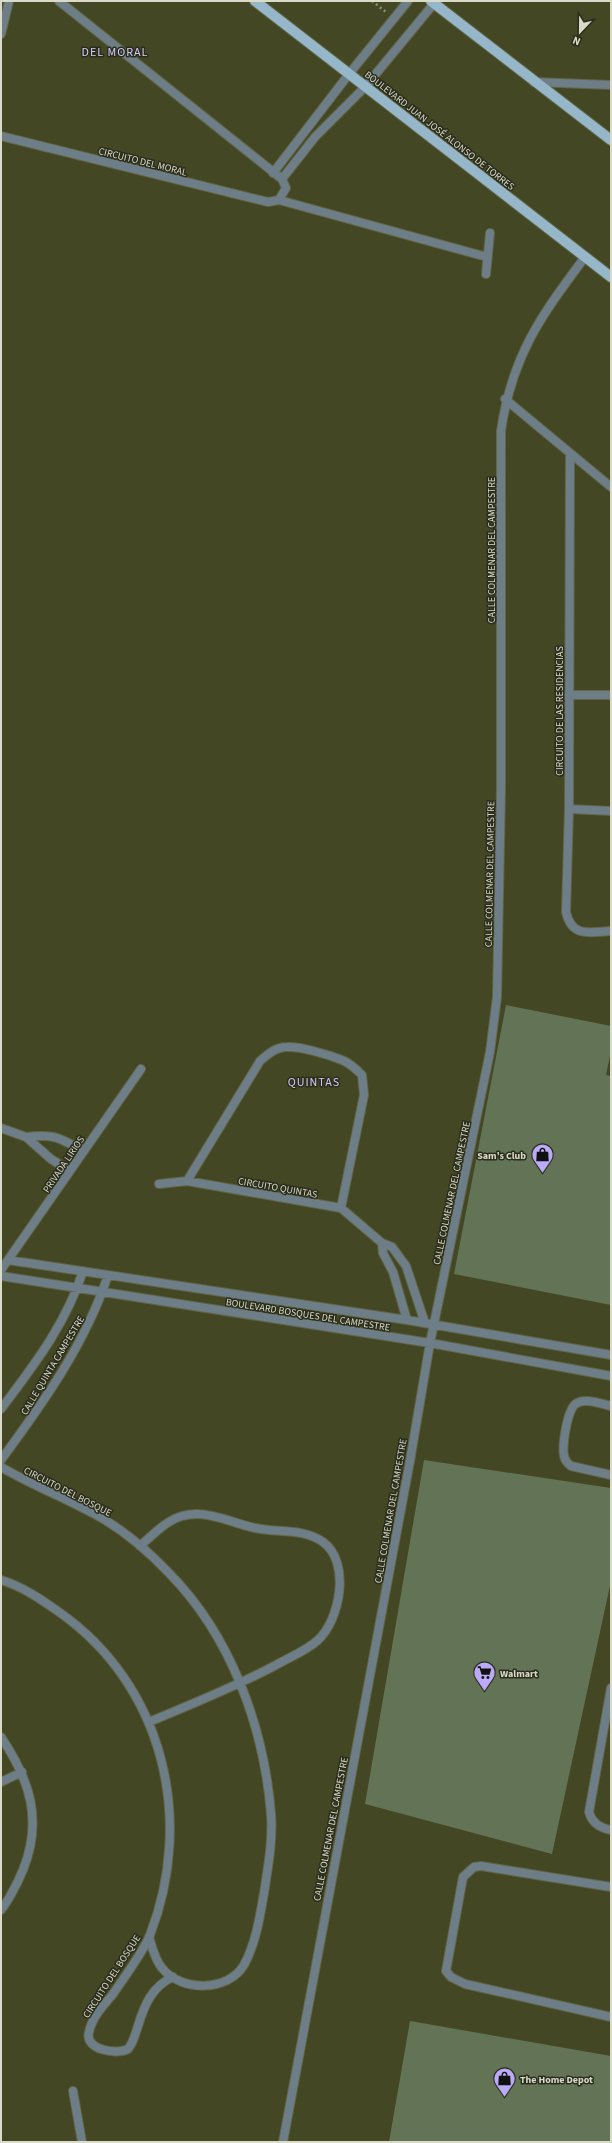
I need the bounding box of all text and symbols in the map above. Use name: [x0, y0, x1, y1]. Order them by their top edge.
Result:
north arrow: [560, 12, 600, 52]
text: N: [570, 32, 583, 49]
district label: DEL MORAL: [82, 44, 148, 61]
street label: BOULEVARD JUAN JOSÉ ALONSO DE TORRES: [362, 68, 517, 194]
street label: CIRCUITO DEL MORAL: [97, 144, 189, 180]
street label: CALLE COLMENAR DEL CAMPESTRE: [485, 477, 499, 623]
street label: CIRCUITO DE LAS RESIDENCIAS: [553, 646, 567, 776]
street label: CALLE COLMENAR DEL CAMPESTRE: [482, 801, 498, 947]
district label: QUINTAS: [288, 1074, 340, 1091]
street label: CALLE COLMENAR DEL CAMPESTRE: [430, 1120, 474, 1266]
street label: PRIVADA LIRIOS: [40, 1133, 88, 1196]
shop icon: Sam's Club: [529, 1142, 555, 1175]
place label: Sam's Club: [477, 1149, 526, 1163]
street label: CIRCUITO QUINTAS: [237, 1174, 319, 1202]
street label: BOULEVARD BOSQUES DEL CAMPESTRE: [225, 1295, 391, 1335]
street label: CALLE QUINTA CAMPESTRE: [18, 1313, 88, 1418]
street label: CALLE COLMENAR DEL CAMPESTRE: [371, 1438, 411, 1584]
street label: CIRCUITO DEL BOSQUE: [21, 1464, 114, 1520]
supermarket icon: Walmart: [472, 1660, 498, 1693]
place label: Walmart: [500, 1667, 538, 1681]
street label: CALLE COLMENAR DEL CAMPESTRE: [310, 1756, 352, 1902]
street label: CIRCUITO DEL BOSQUE: [80, 1932, 144, 2021]
shop icon: The Home Depot: [491, 2066, 517, 2099]
place label: The Home Depot: [520, 2073, 593, 2087]

